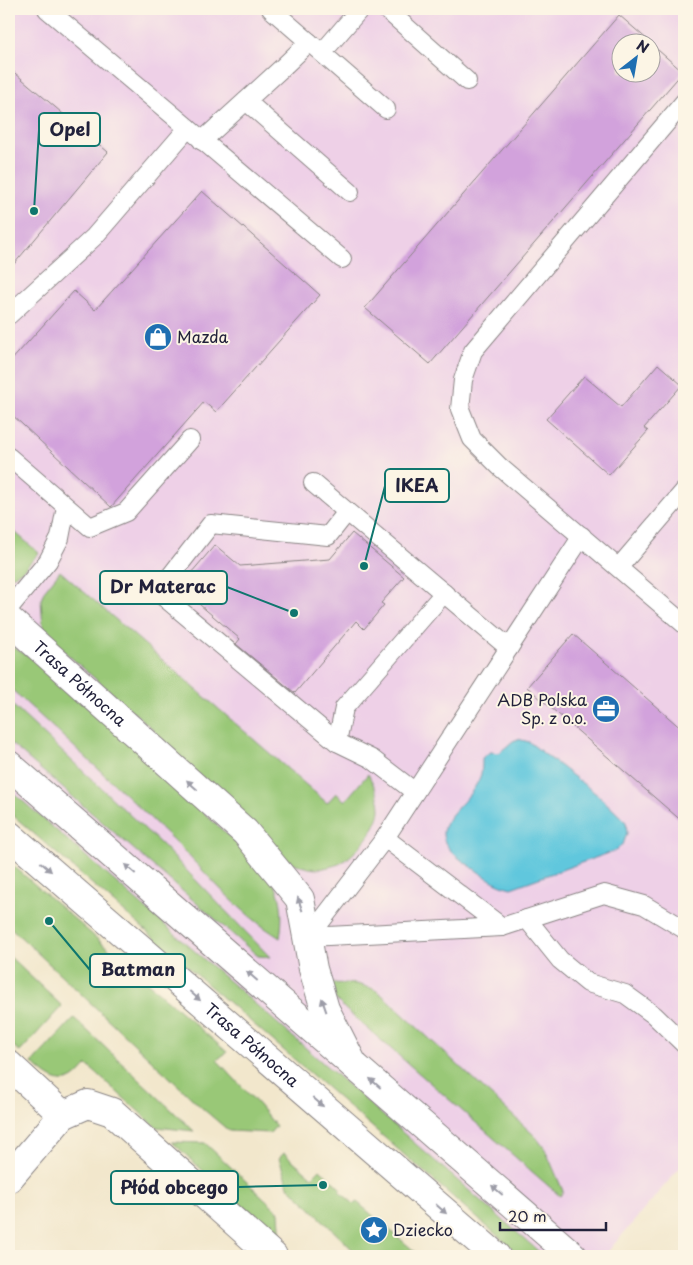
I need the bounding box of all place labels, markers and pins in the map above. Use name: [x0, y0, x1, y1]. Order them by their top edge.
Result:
callout: Opel: [39, 113, 100, 146]
shop icon: Mazda: [143, 322, 173, 352]
place label: Mazda: [177, 324, 228, 348]
callout: IKEA: [385, 469, 449, 502]
callout: Dr Materac: [100, 571, 227, 604]
place label: ADB Polska Sp. z o.o.: [497, 687, 587, 729]
office icon: ADB Polska Sp. z o.o.: [591, 694, 621, 724]
callout: Batman: [90, 954, 185, 987]
callout: Płód obcego: [111, 1171, 238, 1204]
place icon: Dziecko: [359, 1215, 389, 1245]
place label: Dziecko: [393, 1217, 453, 1241]

